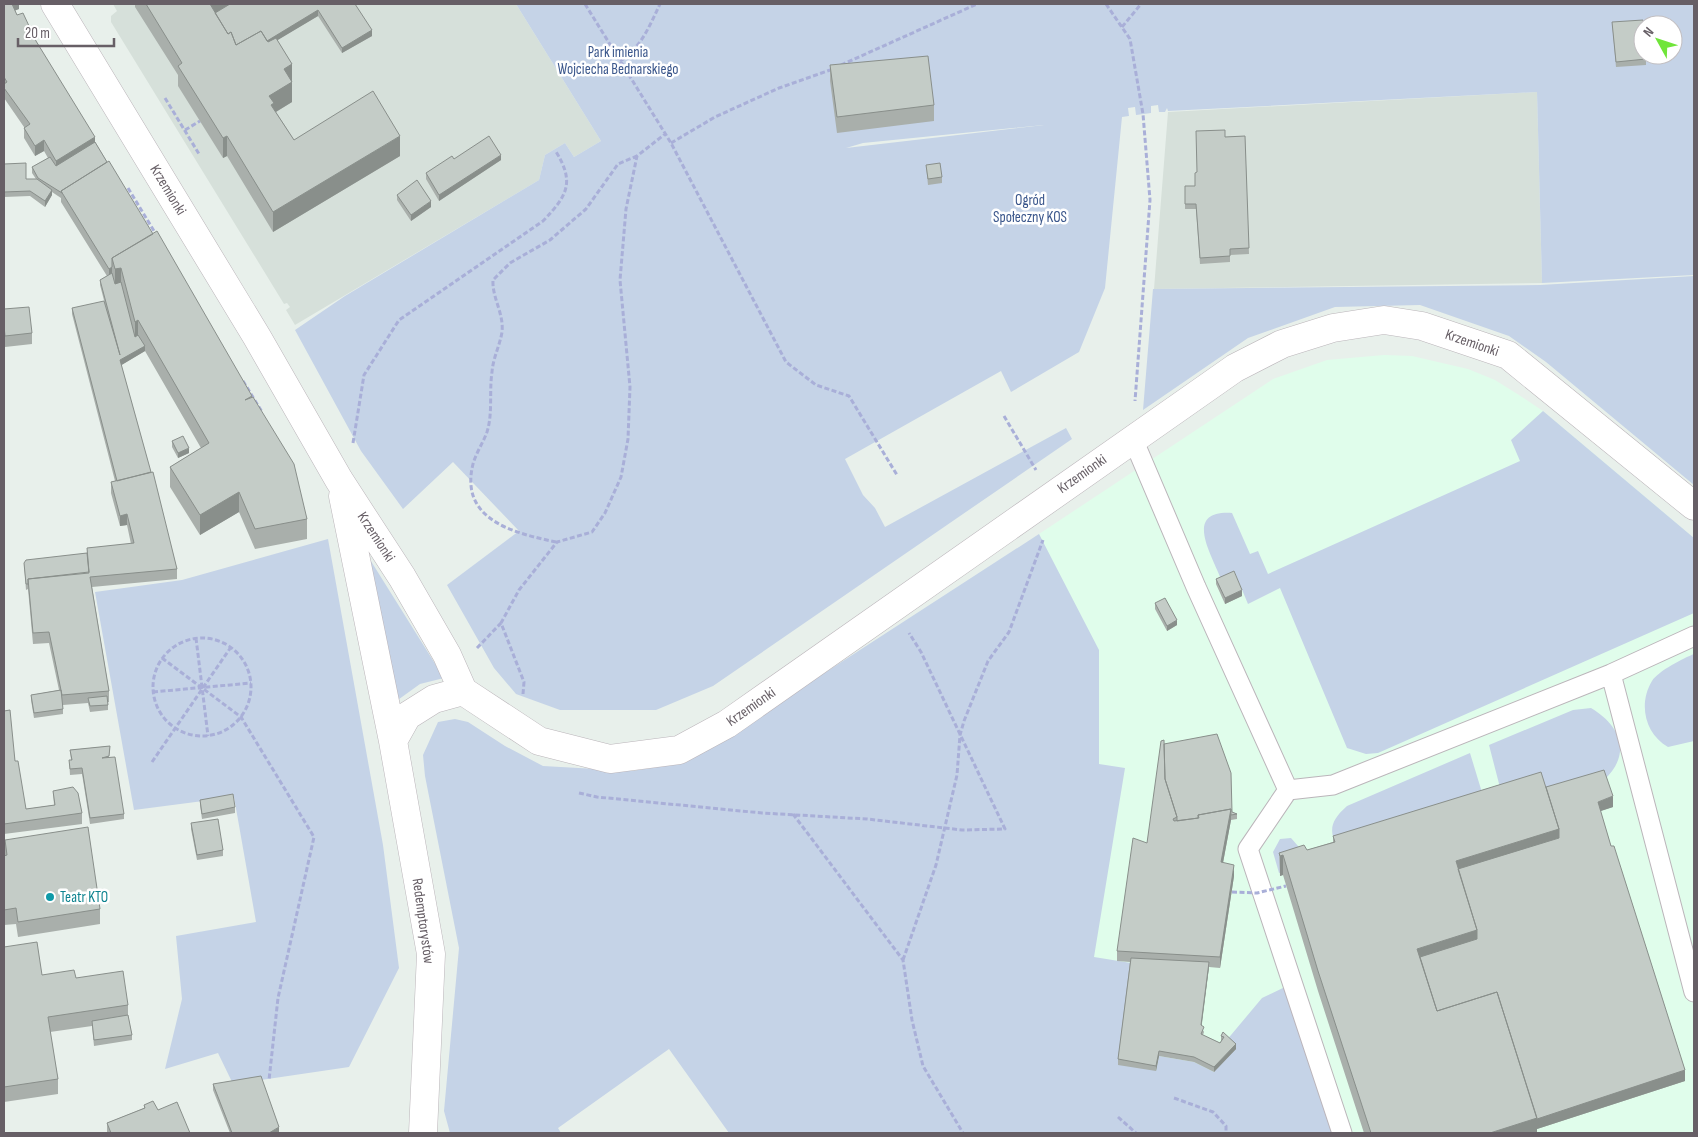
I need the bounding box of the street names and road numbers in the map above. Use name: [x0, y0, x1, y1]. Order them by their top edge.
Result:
street label: Krzemionki: [145, 161, 191, 219]
street label: Krzemionki: [1443, 325, 1502, 361]
street label: Krzemionki: [1054, 450, 1110, 498]
street label: Krzemionki: [353, 508, 399, 566]
street label: Krzemionki: [723, 683, 779, 731]
street label: Redemptorystów: [408, 877, 438, 966]

